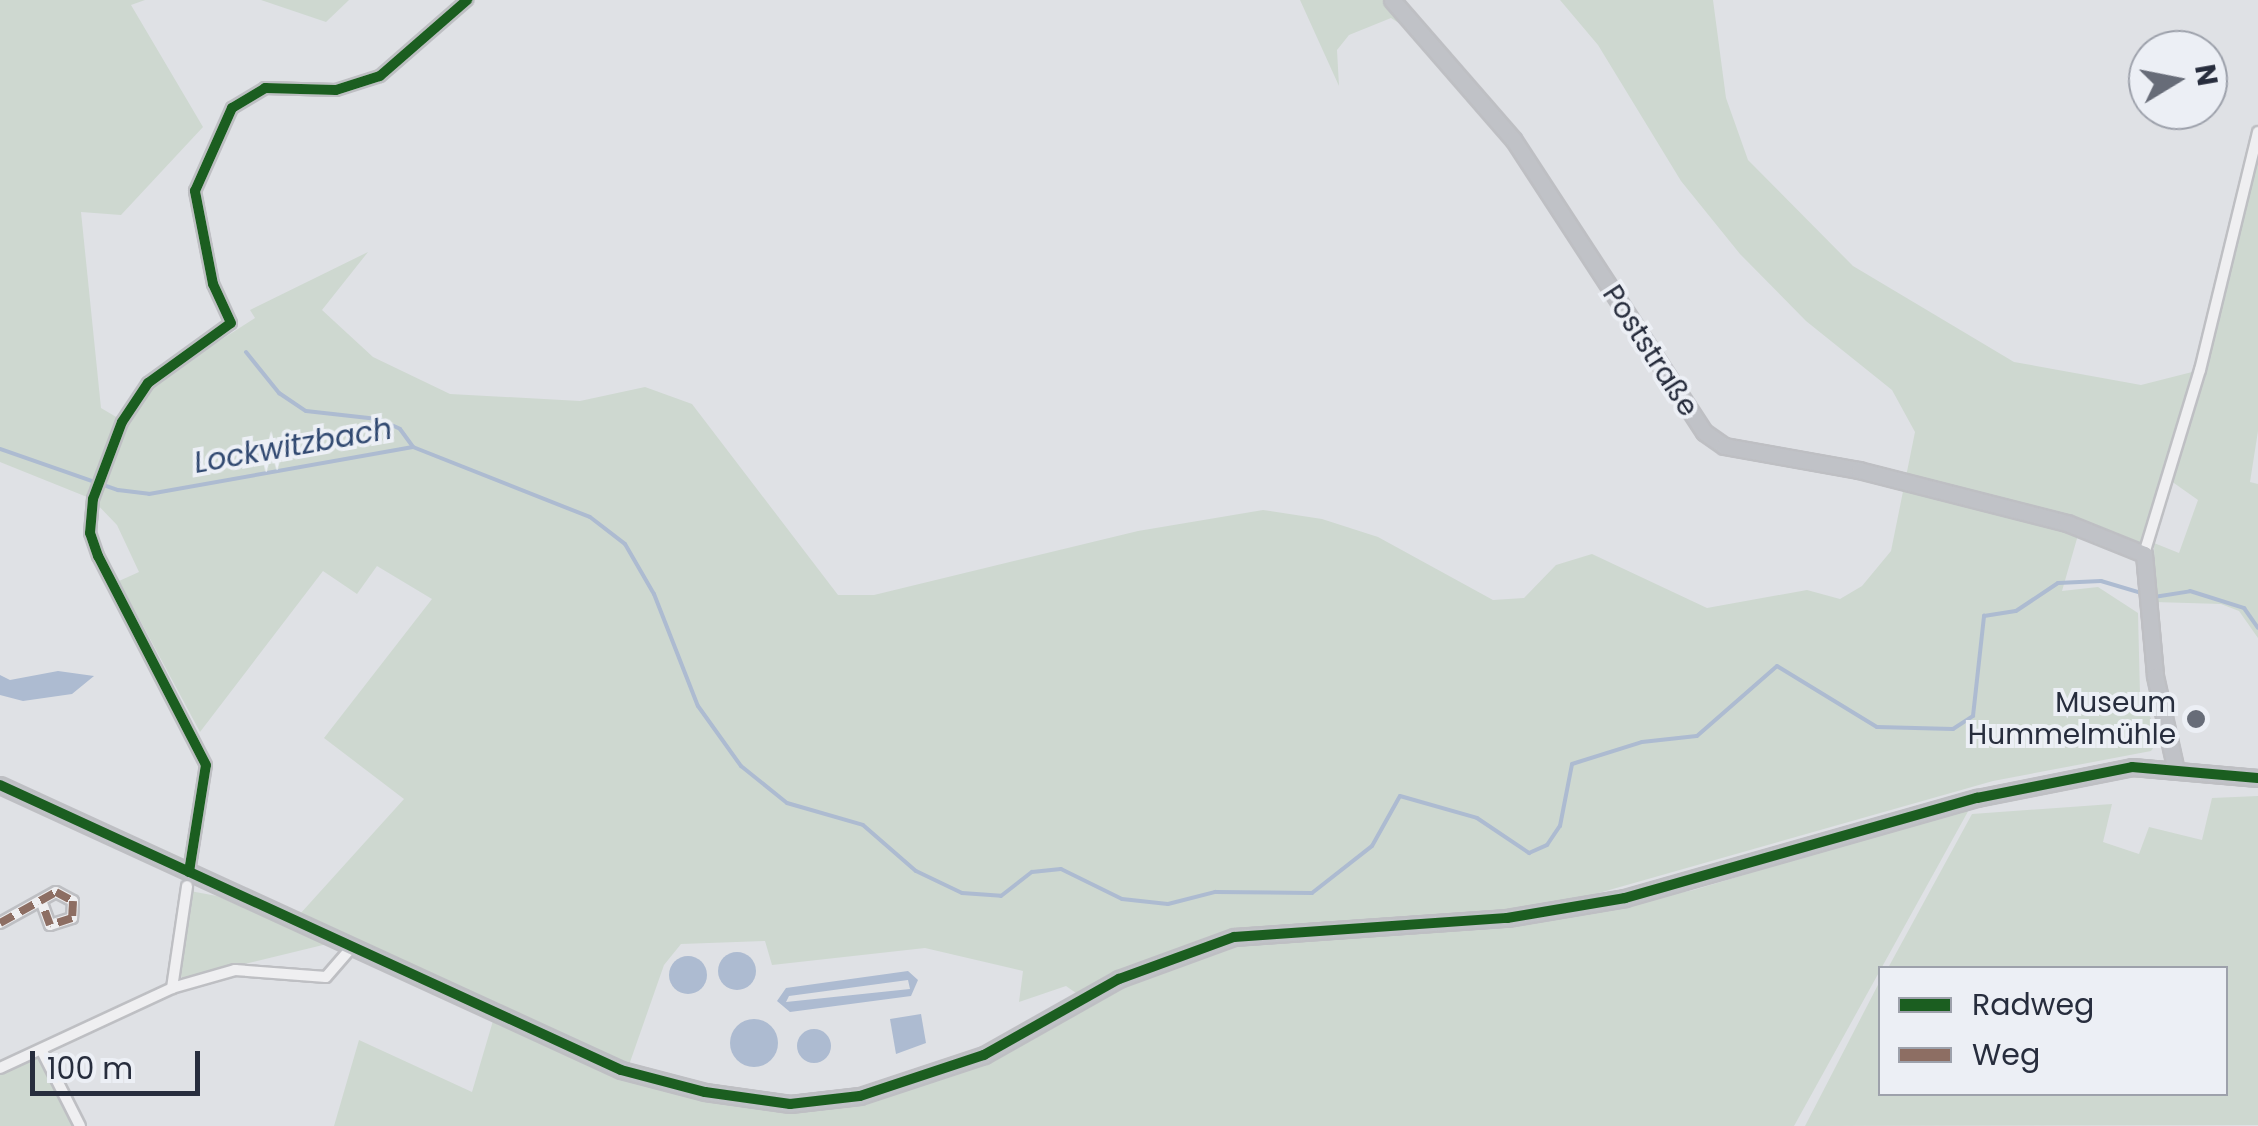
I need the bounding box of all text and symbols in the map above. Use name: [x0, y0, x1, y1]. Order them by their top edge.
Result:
north arrow: [2128, 30, 2228, 130]
text: N: [2185, 61, 2227, 89]
street label: Poststraße: [1595, 279, 1705, 423]
water label: Lockwitzbach: [191, 411, 395, 481]
place label: Museum Hummelmühle: [1968, 686, 2176, 752]
marker: Museum Hummelmühle: [2185, 708, 2207, 730]
legend: [1878, 966, 2228, 1096]
text: Radweg: [1972, 983, 2094, 1026]
scale bar: [35, 1031, 205, 1093]
text: Weg: [1972, 1033, 2040, 1076]
text: 100 m: [47, 1047, 133, 1090]

